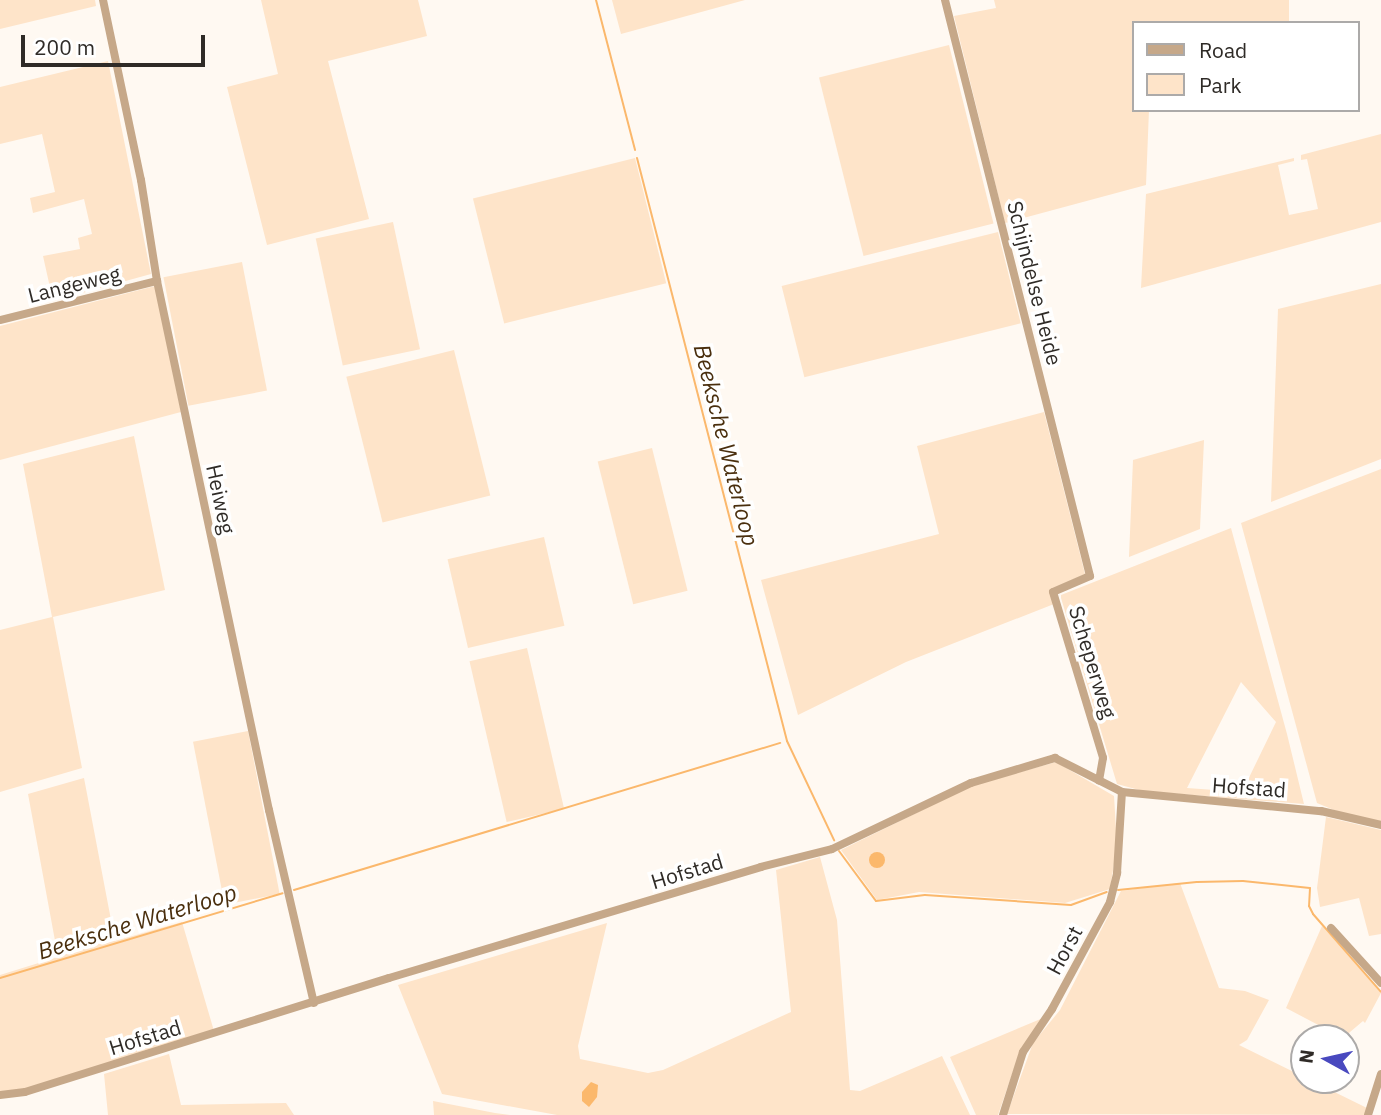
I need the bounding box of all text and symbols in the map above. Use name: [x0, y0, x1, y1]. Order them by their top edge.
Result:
scale bar: [24, 21, 208, 65]
legend: [1132, 21, 1360, 112]
text: 200 m: [34, 33, 95, 61]
text: Road: [1199, 36, 1247, 64]
text: Park: [1199, 71, 1242, 99]
street label: Schijndelse Heide: [1002, 198, 1068, 368]
street label: Langeweg: [25, 260, 123, 308]
water label: Beeksche Waterloop: [689, 341, 765, 549]
street label: Heiweg: [201, 462, 241, 536]
street label: Scheperweg: [1064, 603, 1122, 721]
street label: Hofstad: [1211, 772, 1287, 802]
street label: Hofstad: [648, 848, 726, 894]
water label: Beeksche Waterloop: [34, 878, 240, 964]
street label: Horst: [1041, 921, 1087, 979]
street label: Hofstad: [106, 1014, 184, 1060]
north arrow: [1290, 1024, 1360, 1094]
text: N: [1293, 1048, 1319, 1065]

